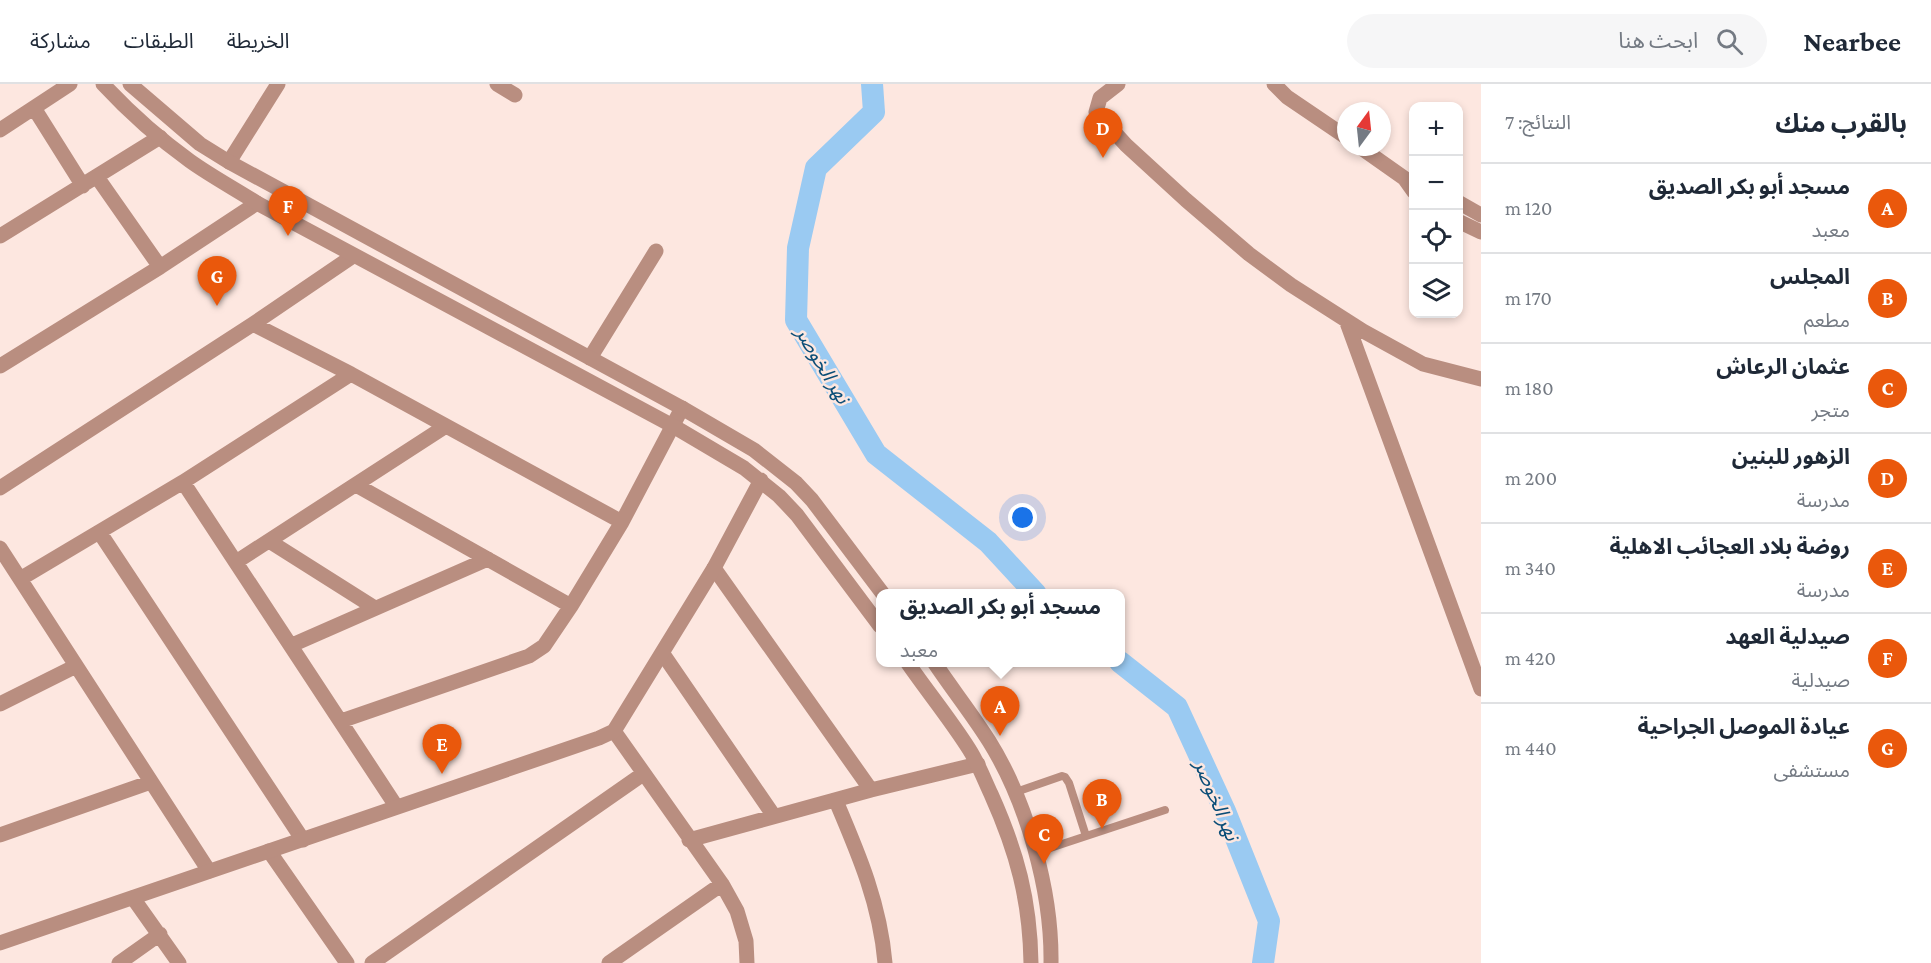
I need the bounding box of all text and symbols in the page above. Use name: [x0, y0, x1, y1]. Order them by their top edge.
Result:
search box: [1347, 14, 1767, 68]
icon: search: [1713, 25, 1746, 58]
text: Nearbee: [1803, 26, 1901, 57]
text: ابحث هنا: [1618, 28, 1698, 53]
text: مشاركة: [30, 29, 91, 53]
text: الطبقات: [124, 29, 194, 53]
text: الخريطة: [227, 29, 290, 53]
north arrow: [1337, 102, 1391, 156]
map controls: [1409, 102, 1463, 318]
button: +: [1409, 102, 1463, 156]
pin: D: [1084, 109, 1122, 158]
text: بالقرب منك: [1775, 109, 1907, 138]
text: النتائج: 7: [1505, 111, 1571, 133]
button: −: [1409, 156, 1463, 210]
text: مسجد أبو بكر الصديق: [1649, 174, 1850, 199]
pin: F: [268, 186, 308, 236]
text: 120 m: [1505, 197, 1552, 219]
text: A: [1882, 197, 1893, 219]
button: locate: [1409, 210, 1463, 264]
text: معبد: [1812, 219, 1850, 241]
pin: G: [198, 256, 236, 306]
button: layers: [1409, 264, 1463, 318]
text: المجلس: [1770, 264, 1850, 289]
text: 170 m: [1505, 287, 1552, 309]
text: B: [1882, 287, 1893, 309]
text: مطعم: [1804, 309, 1850, 331]
water label: نهر الخوصر: [790, 321, 855, 409]
text: عثمان الرعاش: [1716, 354, 1850, 379]
text: 180 m: [1505, 377, 1554, 399]
text: C: [1881, 377, 1894, 399]
text: متجر: [1811, 399, 1850, 421]
text: الزهور للبنين: [1732, 444, 1850, 469]
text: 200 m: [1505, 467, 1557, 489]
text: D: [1881, 467, 1894, 489]
text: مدرسة: [1797, 489, 1850, 511]
your location: [1008, 503, 1037, 532]
text: روضة بلاد العجائب الاهلية: [1609, 534, 1850, 559]
text: 340 m: [1505, 557, 1556, 579]
text: E: [1882, 557, 1893, 579]
text: مدرسة: [1797, 579, 1850, 601]
popup: [876, 589, 1125, 667]
text: مسجد أبو بكر الصديق: [900, 594, 1101, 619]
text: صيدلية العهد: [1725, 624, 1850, 649]
text: معبد: [900, 639, 938, 661]
text: 420 m: [1505, 647, 1556, 669]
text: F: [1882, 647, 1893, 669]
text: صيدلية: [1791, 669, 1850, 691]
pin: A: [980, 686, 1020, 736]
text: عيادة الموصل الجراحية: [1638, 714, 1850, 739]
pin: E: [422, 724, 462, 774]
text: 440 m: [1505, 737, 1557, 759]
text: G: [1881, 737, 1894, 759]
water label: نهر الخوصر: [1189, 755, 1244, 845]
text: مستشفى: [1773, 759, 1850, 781]
pin: B: [1082, 780, 1122, 829]
pin: C: [1024, 814, 1064, 864]

